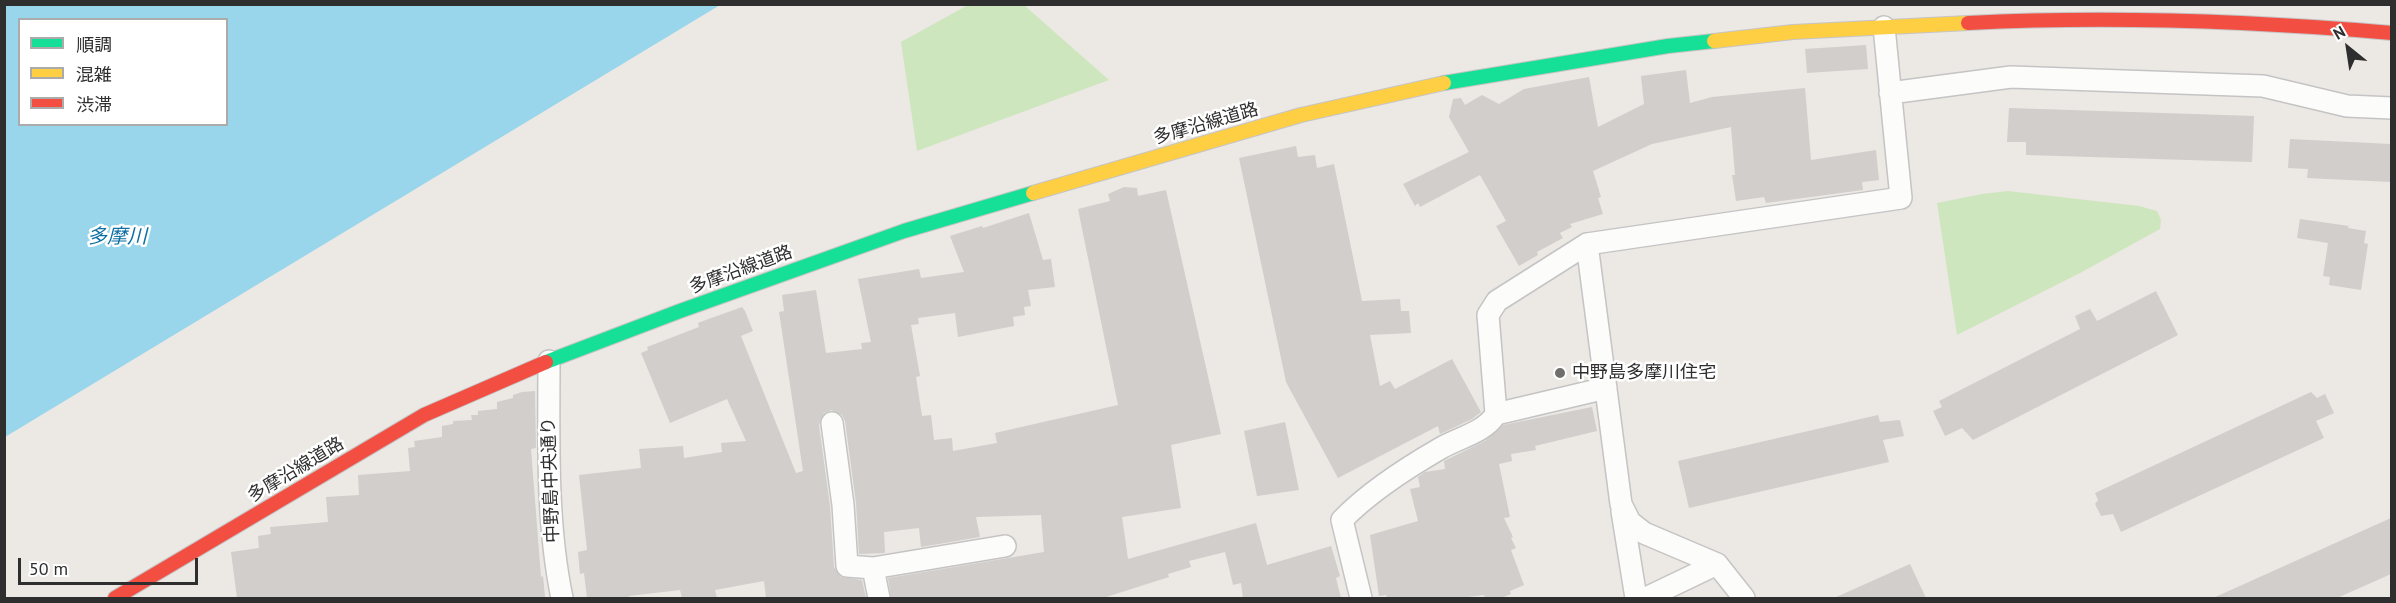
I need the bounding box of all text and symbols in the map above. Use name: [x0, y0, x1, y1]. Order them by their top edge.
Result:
legend: [18, 18, 228, 126]
north arrow: [2318, 18, 2378, 78]
text: N: [2329, 21, 2349, 44]
text: 順調: [76, 33, 112, 56]
text: 混雑: [76, 63, 112, 86]
text: 渋滞: [76, 93, 112, 116]
street label: 多摩沿線道路: [1151, 99, 1261, 149]
water label: 多摩川: [87, 225, 147, 249]
street label: 多摩沿線道路: [687, 241, 795, 299]
place label: 中野島多摩川住宅: [1572, 362, 1716, 384]
marker: 中野島多摩川住宅: [1553, 366, 1567, 380]
street label: 中野島中央通り: [538, 417, 564, 543]
street label: 多摩沿線道路: [244, 433, 348, 507]
scale bar: [21, 546, 201, 584]
text: 50 m: [29, 557, 68, 580]

